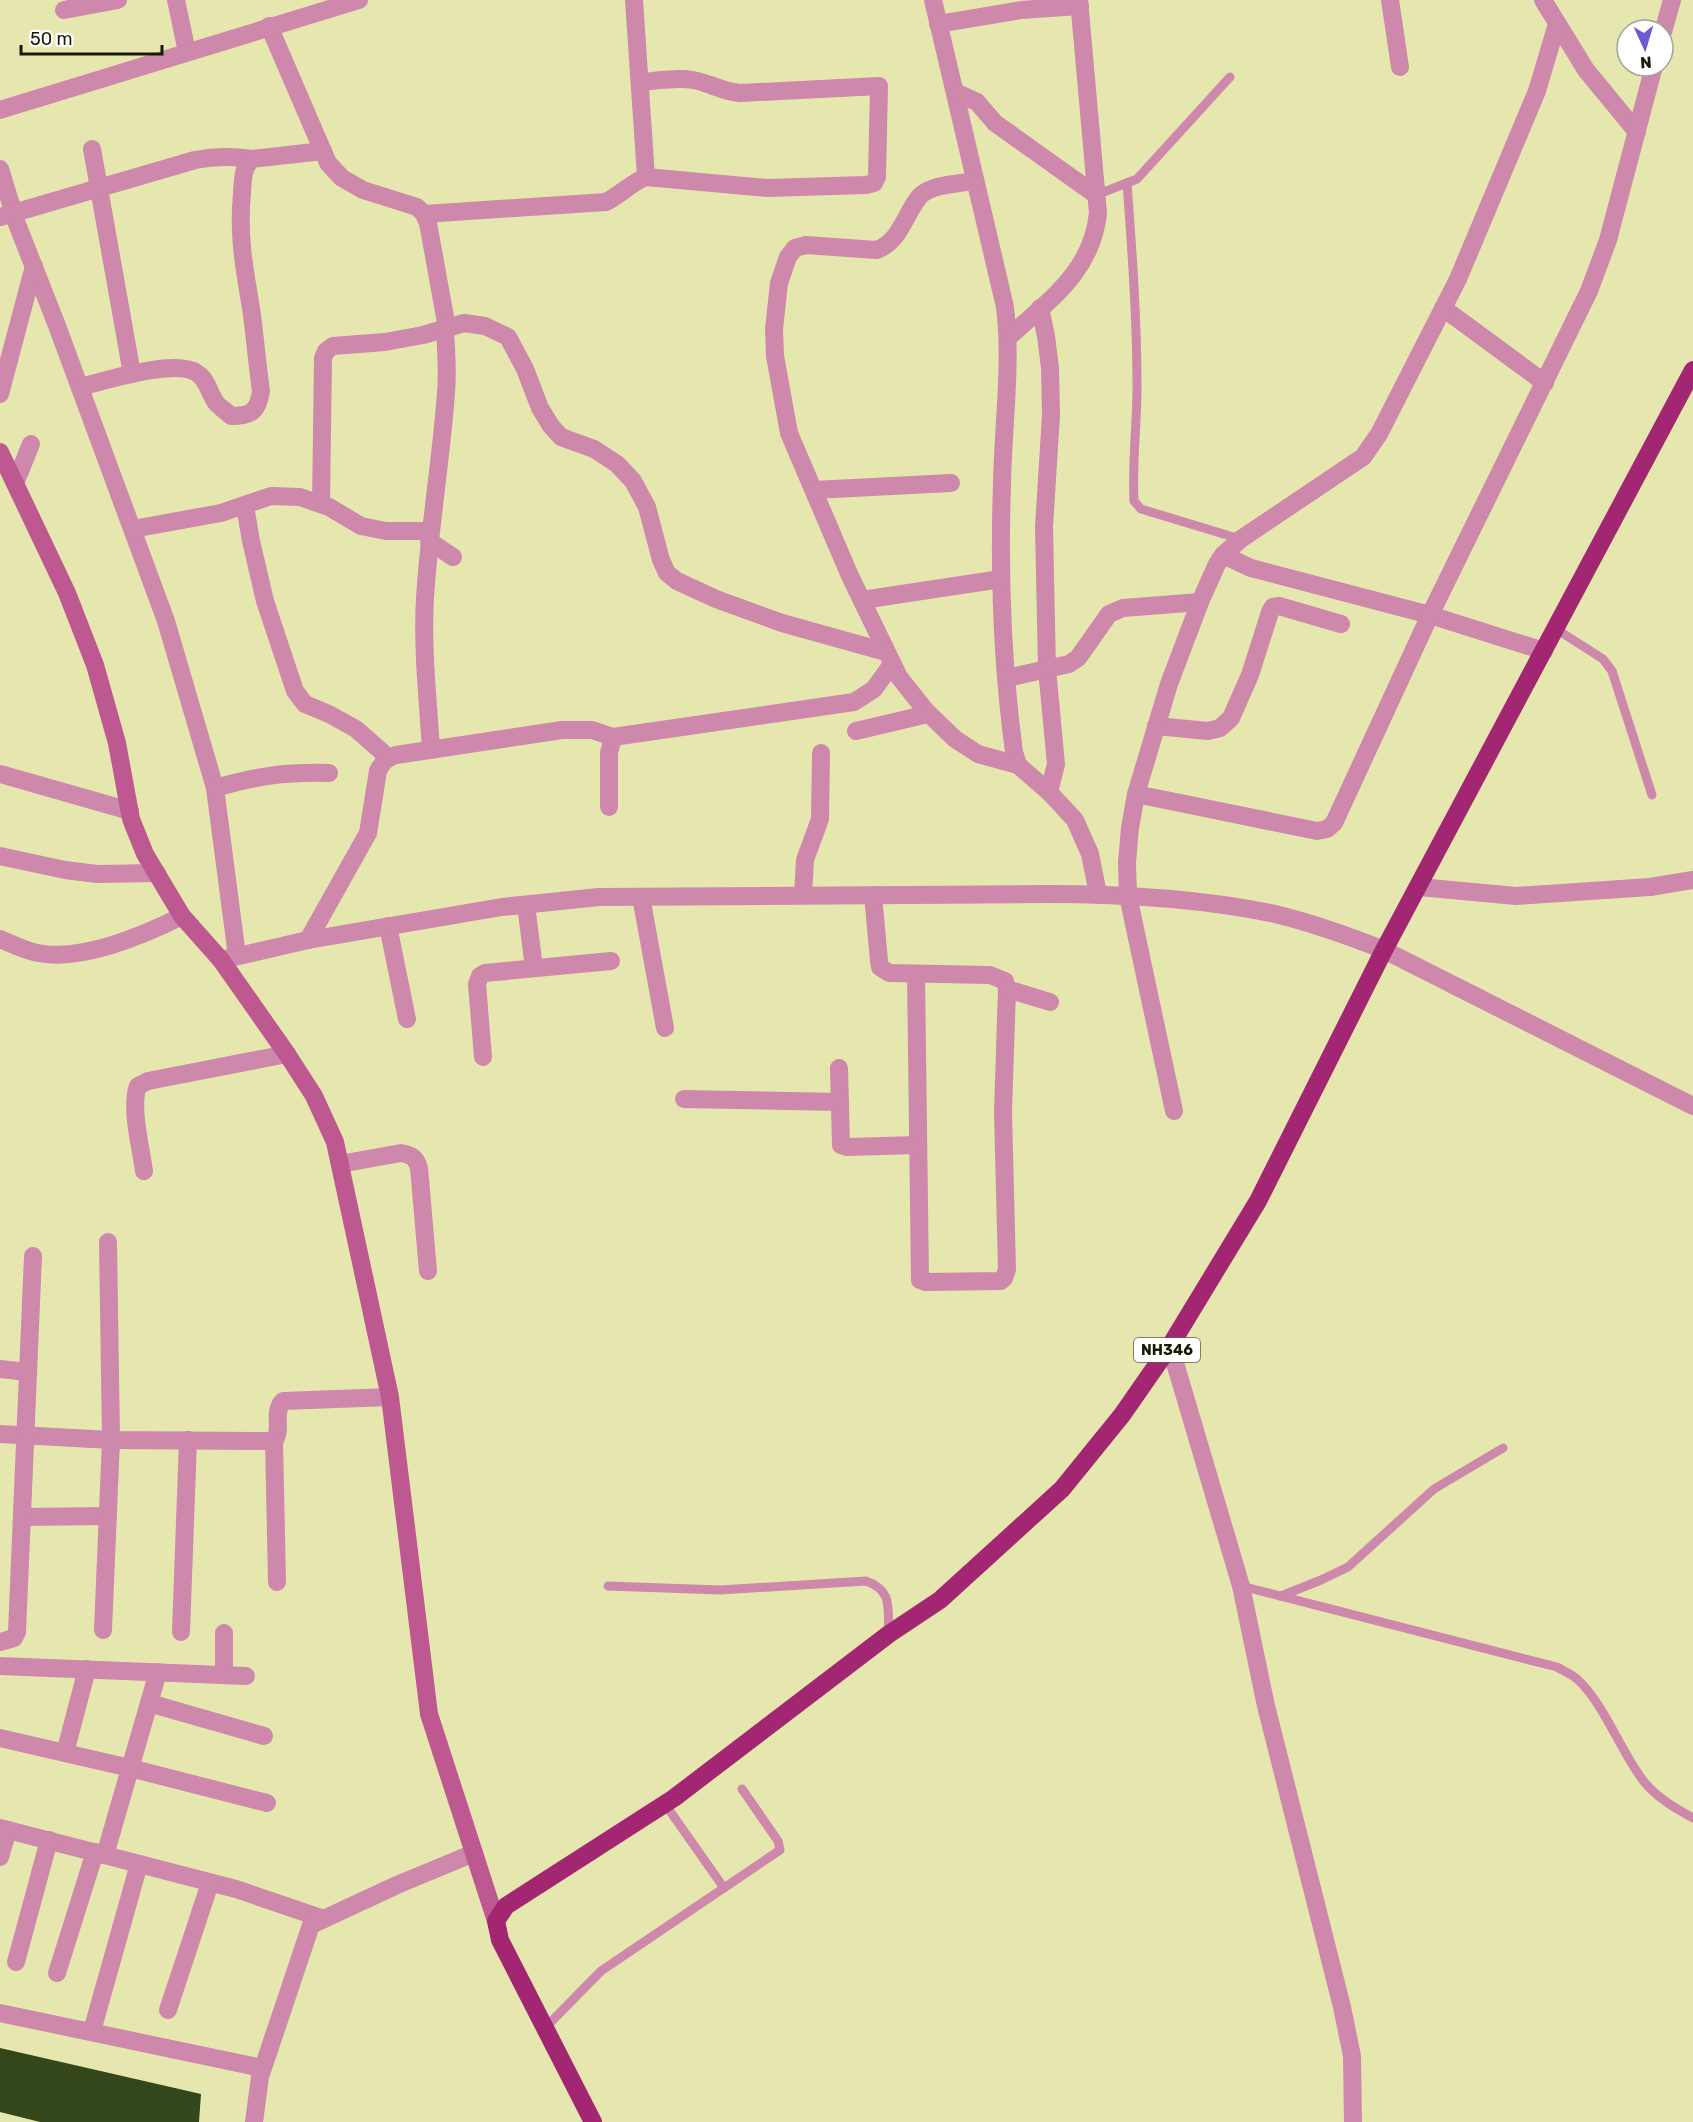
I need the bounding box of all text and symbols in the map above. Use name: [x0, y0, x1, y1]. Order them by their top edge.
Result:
scale bar: [21, 18, 162, 56]
north arrow: [1615, 18, 1675, 78]
text: 50 m: [30, 28, 73, 50]
text: N: [1640, 53, 1652, 72]
road number: NH346: [1134, 1338, 1200, 1362]

